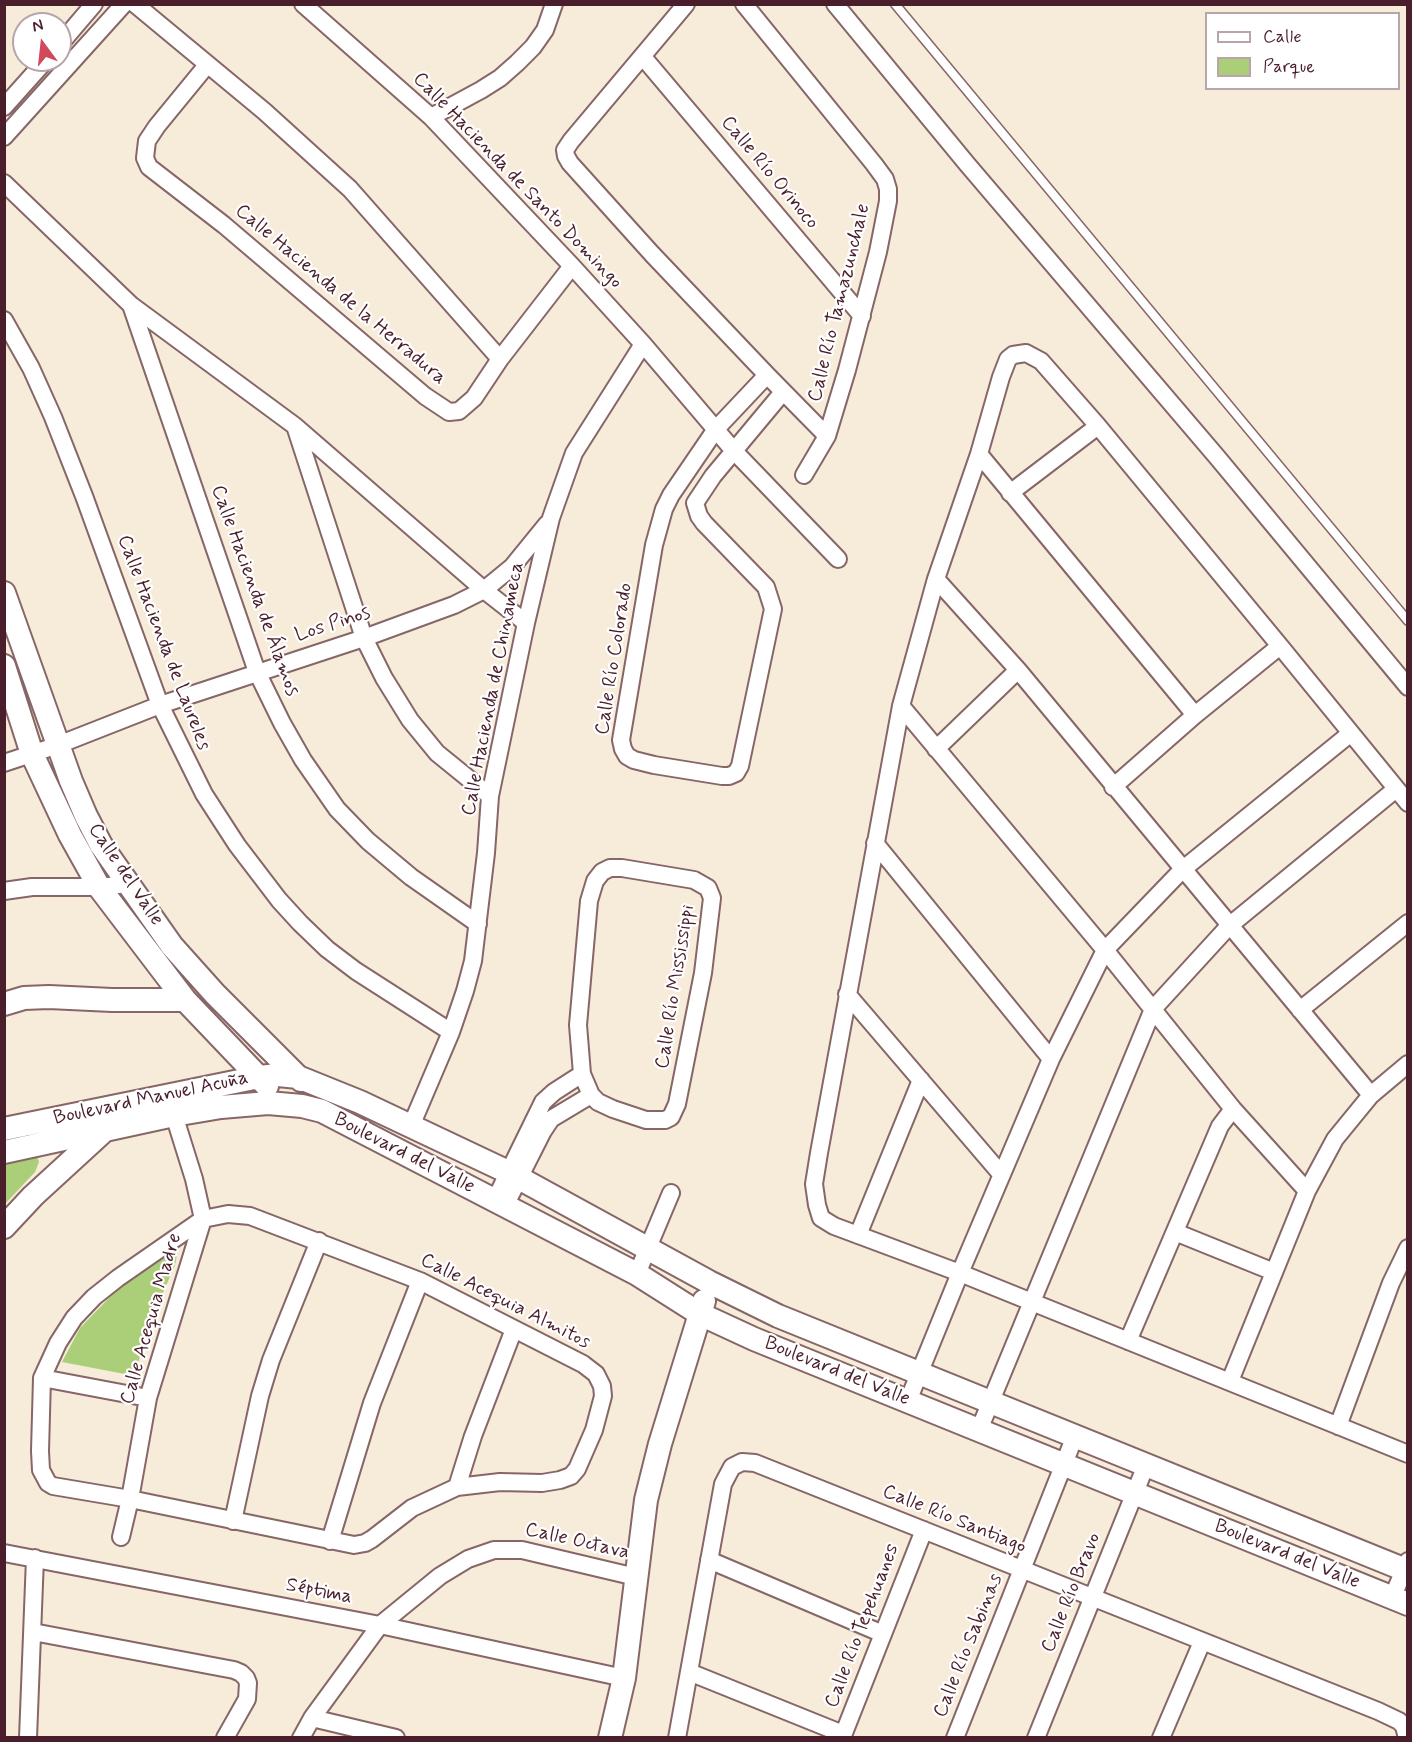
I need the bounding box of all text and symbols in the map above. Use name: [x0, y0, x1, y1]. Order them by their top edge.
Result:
north arrow: [12, 12, 72, 72]
legend: [1205, 12, 1400, 90]
text: N: [30, 15, 46, 38]
text: Calle: [1263, 25, 1302, 49]
text: Parque: [1263, 55, 1315, 79]
street label: Calle Hacienda de Santo Domingo: [407, 68, 627, 294]
street label: Calle Río Orinoco: [715, 112, 823, 234]
street label: Calle Hacienda de la Herradura: [229, 200, 451, 390]
street label: Calle Río Tamazunchale: [804, 201, 876, 405]
street label: Calle Hacienda de Álamos: [205, 482, 303, 700]
street label: Calle Hacienda de Laureles: [111, 532, 215, 754]
street label: Calle Hacienda de Chinameca: [458, 560, 530, 818]
street label: Calle Río Colorado: [591, 581, 639, 737]
street label: Los Pinos: [292, 602, 374, 648]
street label: Calle del Valle: [82, 819, 168, 931]
street label: Calle Río Mississippi: [651, 903, 701, 1071]
street label: Boulevard Manuel Acuña: [51, 1067, 251, 1131]
street label: Boulevard del Valle: [330, 1108, 478, 1200]
street label: Calle Acequia Madre: [116, 1231, 188, 1407]
street label: Calle Acequia Almitos: [416, 1249, 594, 1355]
street label: Boulevard del Valle: [761, 1332, 913, 1412]
street label: Calle Río Santiago: [879, 1480, 1029, 1560]
street label: Boulevard del Valle: [1211, 1515, 1363, 1595]
street label: Calle Octava: [523, 1518, 631, 1566]
street label: Calle Río Bravo: [1037, 1530, 1107, 1656]
street label: Calle Río Tepehuanes: [821, 1541, 905, 1711]
street label: Calle Río Sabinas: [929, 1570, 1009, 1722]
street label: Séptima: [284, 1574, 354, 1610]

